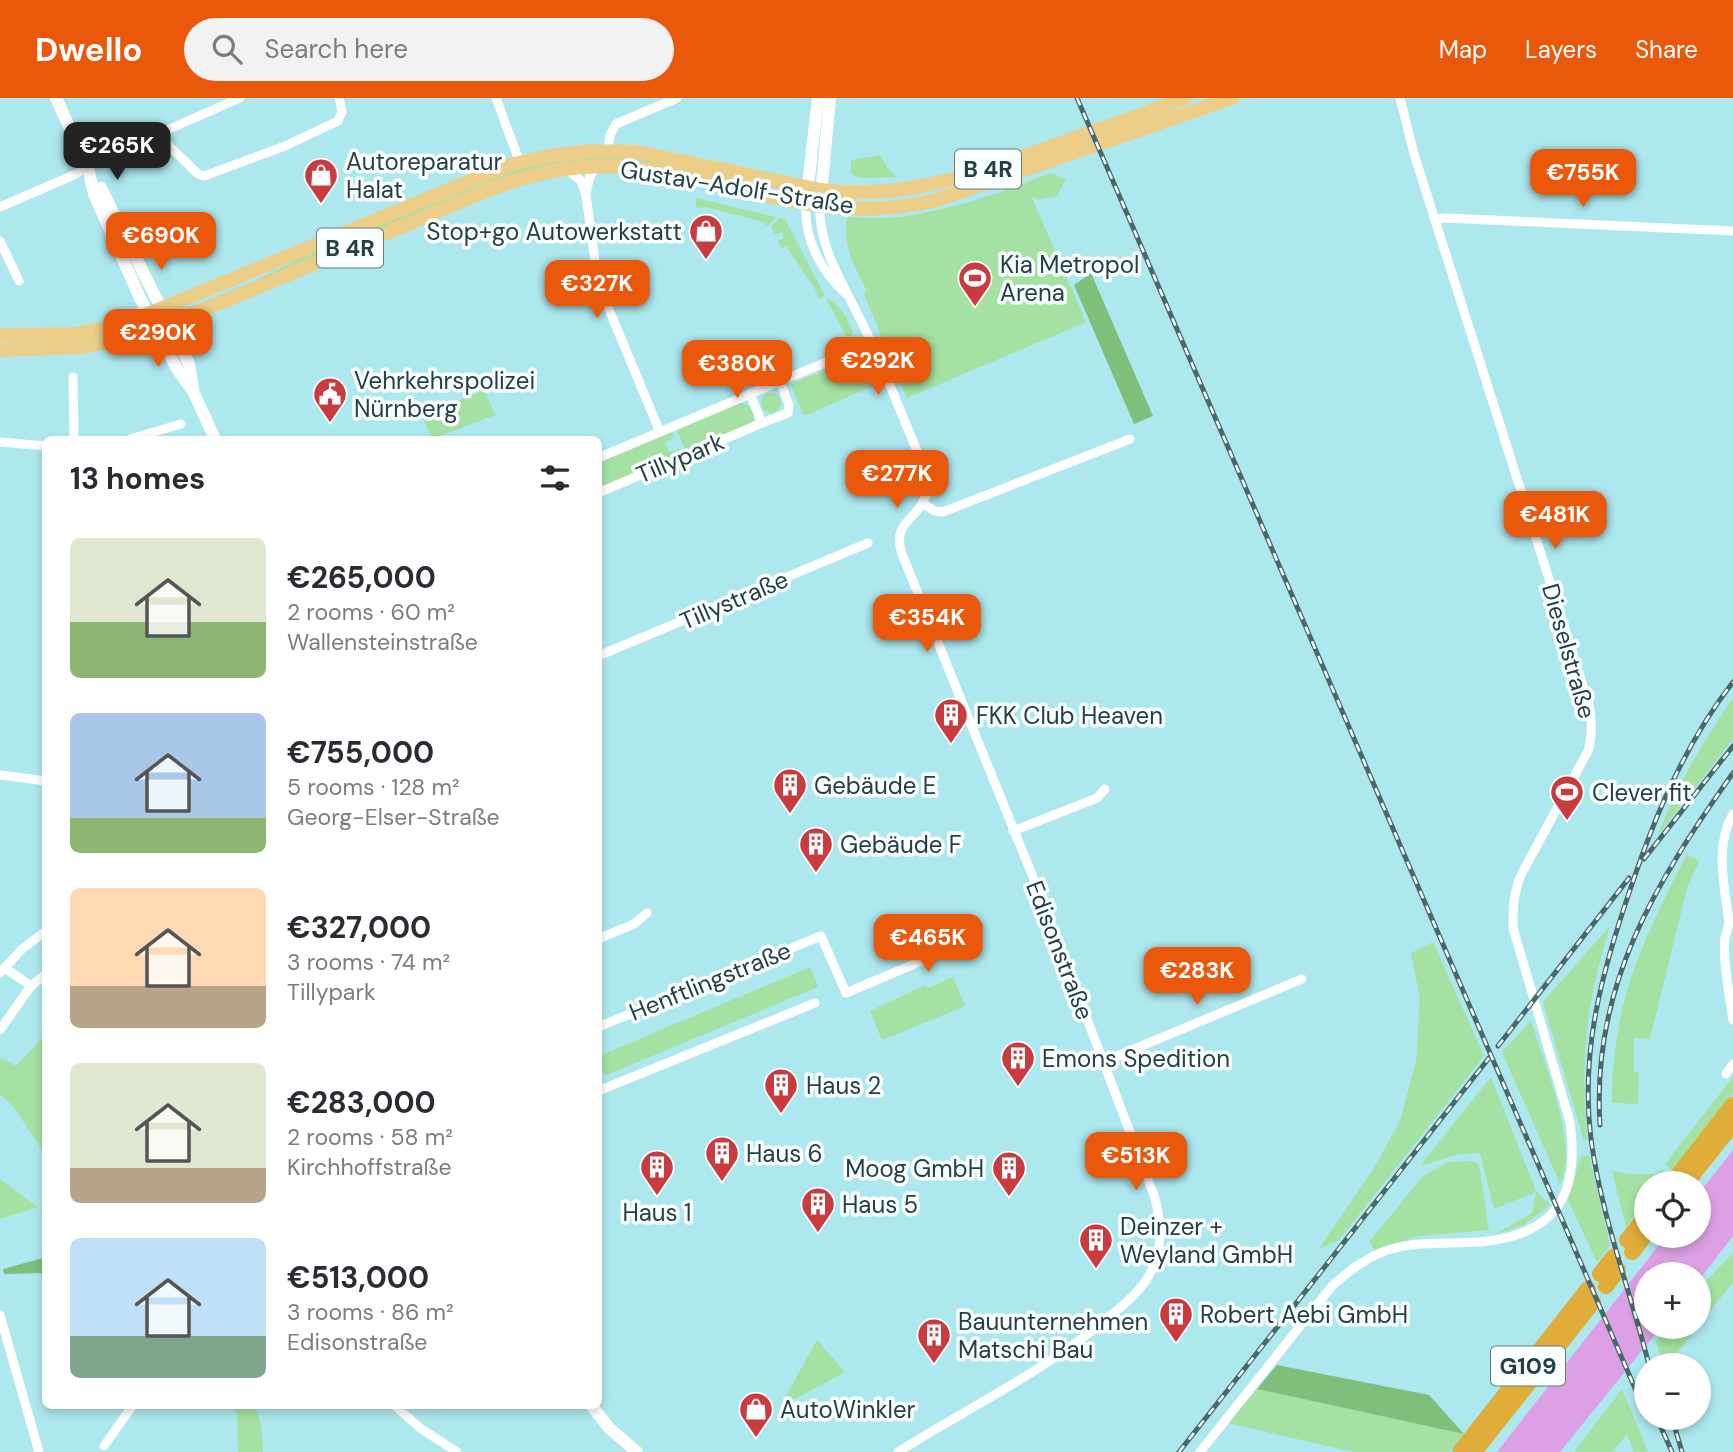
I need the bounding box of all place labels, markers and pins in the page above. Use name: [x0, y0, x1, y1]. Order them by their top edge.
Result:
pin: €265K: [68, 122, 166, 182]
place label: Autoreparatur Halat: [346, 146, 503, 205]
pin: €755K: [1534, 150, 1632, 209]
shop icon: Autoreparatur Halat: [302, 156, 340, 205]
pin: €690K: [112, 212, 210, 272]
shop icon: Stop+go Autowerkstatt: [687, 212, 725, 261]
place label: Stop+go Autowerkstatt: [427, 216, 682, 247]
place label: Kia Metropol Arena: [1000, 249, 1139, 308]
sports icon: Kia Metropol Arena: [956, 259, 994, 308]
pin: €327K: [548, 260, 646, 320]
pin: €290K: [109, 310, 207, 369]
pin: €292K: [829, 338, 927, 397]
pin: €380K: [688, 341, 786, 400]
place label: Vehrkehrspolizei Nürnberg: [354, 365, 535, 424]
public building icon: Vehrkehrspolizei Nürnberg: [311, 375, 349, 424]
pin: €277K: [848, 450, 946, 510]
pin: €481K: [1506, 491, 1604, 551]
pin: €354K: [878, 594, 976, 654]
building icon: FKK Club Heaven: [932, 696, 970, 745]
place label: FKK Club Heaven: [976, 700, 1163, 731]
building icon: Gebäude E: [771, 766, 809, 815]
place label: Gebäude E: [814, 770, 936, 801]
sports icon: Clever fit: [1548, 773, 1586, 822]
place label: Clever fit: [1592, 777, 1692, 808]
building icon: Gebäude F: [797, 825, 835, 874]
place label: Gebäude F: [840, 829, 962, 860]
pin: €465K: [879, 914, 977, 974]
pin: €283K: [1148, 948, 1246, 1007]
building icon: Emons Spedition: [999, 1039, 1037, 1088]
place label: Emons Spedition: [1042, 1043, 1230, 1074]
building icon: Haus 2: [762, 1066, 800, 1115]
place label: Haus 2: [806, 1070, 881, 1101]
pin: €513K: [1087, 1132, 1185, 1192]
building icon: Haus 6: [703, 1134, 741, 1183]
place label: Haus 6: [746, 1138, 823, 1169]
building icon: Haus 1: [638, 1148, 676, 1197]
building icon: Moog GmbH: [990, 1149, 1028, 1198]
place label: Moog GmbH: [845, 1153, 984, 1184]
building icon: Haus 5: [799, 1185, 837, 1234]
place label: Haus 5: [842, 1189, 918, 1220]
place label: Haus 1: [622, 1197, 692, 1228]
place label: Deinzer + Weyland GmbH: [1120, 1211, 1293, 1270]
building icon: Deinzer + Weyland GmbH: [1077, 1221, 1115, 1270]
building icon: Robert Aebi GmbH: [1157, 1295, 1195, 1344]
place label: Robert Aebi GmbH: [1200, 1299, 1408, 1330]
place label: Bauunternehmen Matschi Bau: [958, 1306, 1148, 1365]
building icon: Bauunternehmen Matschi Bau: [915, 1316, 953, 1365]
shop icon: AutoWinkler: [737, 1390, 775, 1439]
place label: AutoWinkler: [780, 1394, 916, 1425]

